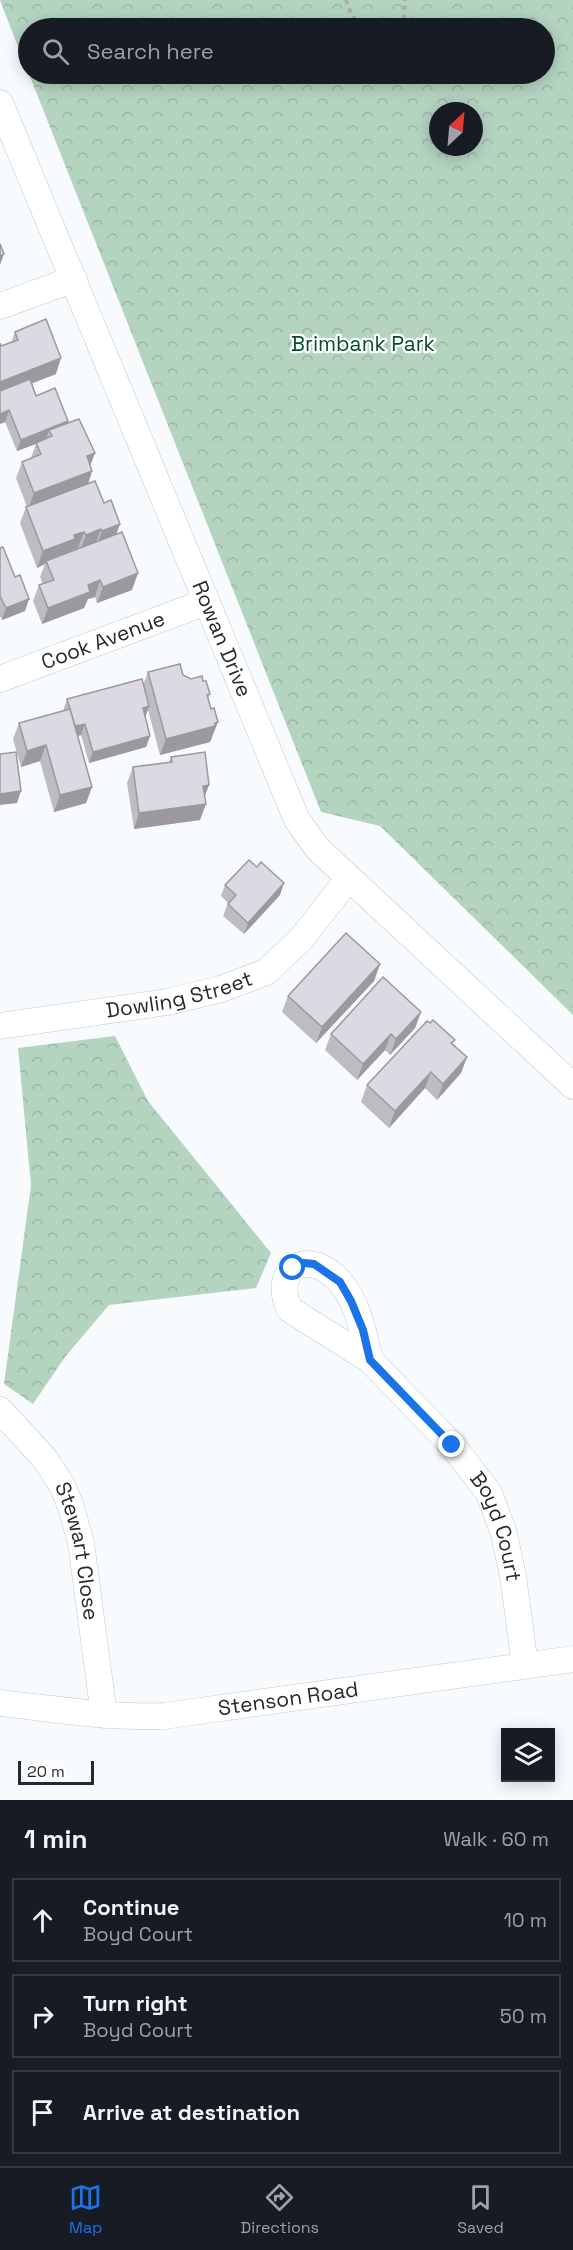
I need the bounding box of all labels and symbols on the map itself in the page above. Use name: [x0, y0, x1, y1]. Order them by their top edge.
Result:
north arrow: [429, 102, 483, 156]
park label: Brimbank Park: [291, 330, 435, 357]
street label: Rowan Drive: [186, 576, 259, 701]
street label: Cook Avenue: [37, 605, 169, 675]
street label: Dowling Street: [104, 964, 256, 1024]
route start: [279, 1254, 305, 1280]
route end: [438, 1431, 464, 1457]
street label: Boyd Court: [464, 1466, 528, 1583]
street label: Stewart Close: [49, 1478, 105, 1622]
street label: Stenson Road: [216, 1675, 360, 1721]
scale bar: [18, 1758, 94, 1786]

